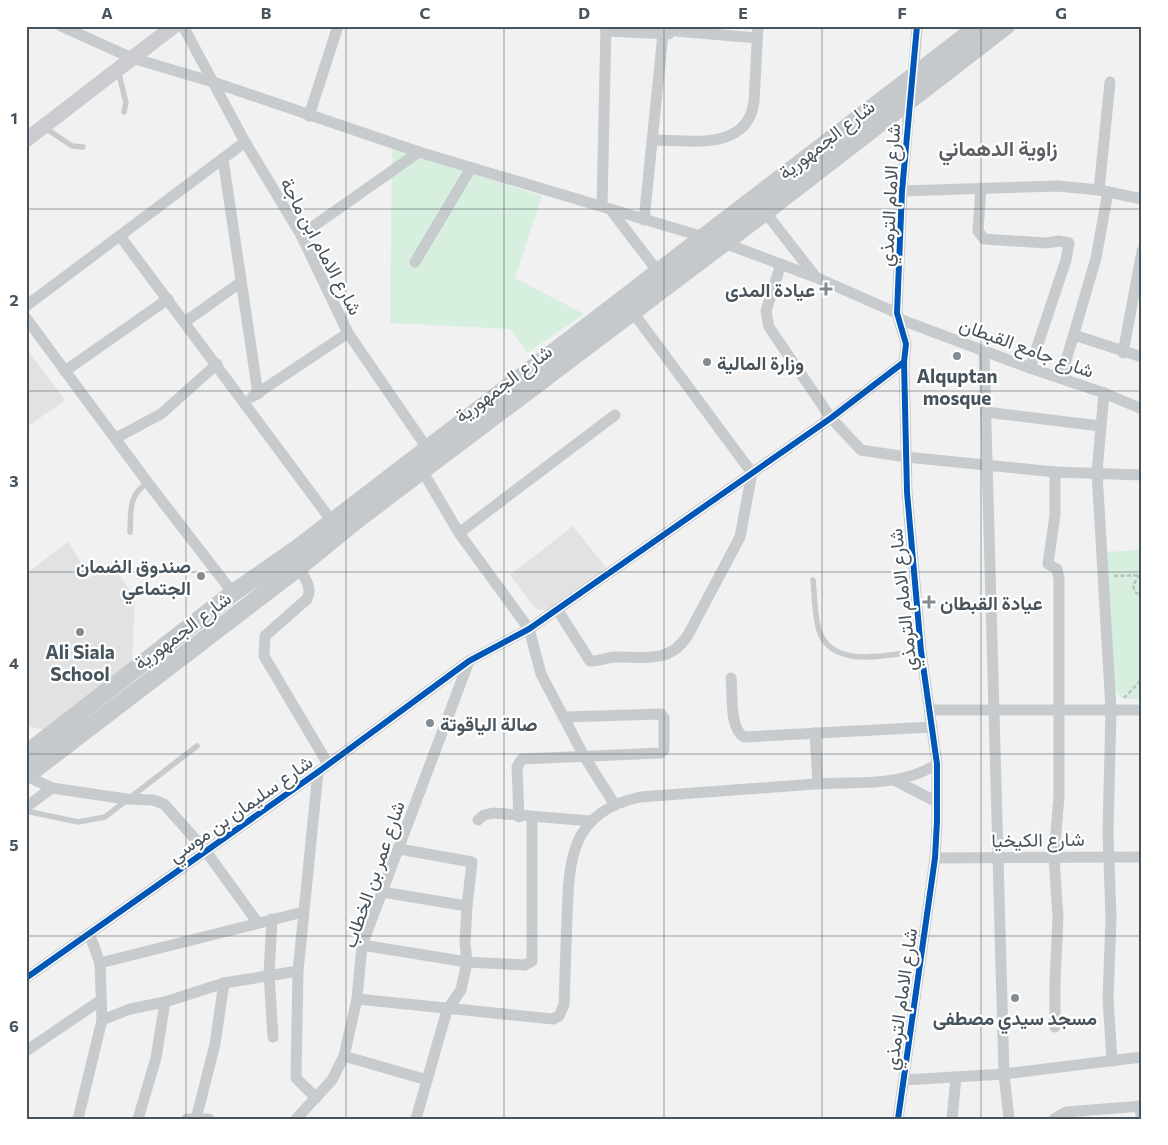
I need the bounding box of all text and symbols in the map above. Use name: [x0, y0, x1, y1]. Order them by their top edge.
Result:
text: A: [101, 3, 113, 22]
text: B: [261, 3, 272, 22]
text: C: [420, 3, 431, 22]
text: D: [578, 3, 590, 22]
text: E: [738, 3, 748, 22]
text: F: [897, 3, 907, 22]
text: G: [1055, 3, 1067, 22]
street label: شارع الجمهورية: [773, 94, 880, 185]
text: 1: [10, 108, 18, 127]
street label: شارع الامام الترمذي: [874, 123, 909, 267]
district label: زاوية الدهماني: [938, 135, 1058, 166]
street label: شارع الامام ابن ماجة: [274, 173, 368, 320]
place label: عيادة المدى: [725, 278, 815, 302]
marker: عيادة المدى: [819, 282, 833, 296]
text: 2: [9, 290, 19, 309]
street label: شارع جامع القبطان: [956, 312, 1097, 385]
street label: شارع الجمهورية: [450, 339, 557, 429]
marker: Alquptan mosque: [951, 350, 963, 362]
place label: وزارة المالية: [717, 351, 804, 376]
marker: وزارة المالية: [701, 356, 713, 368]
place label: Alquptan mosque: [916, 364, 998, 409]
text: 3: [9, 471, 19, 490]
street label: شارع الامام الترمذي: [883, 527, 926, 672]
place label: صندوق الضمان الجتماعي: [76, 554, 191, 605]
marker: صندوق الضمان الجتماعي: [195, 570, 207, 582]
street label: شارع الجمهورية: [129, 586, 236, 676]
place label: عيادة القبطان: [940, 591, 1043, 615]
marker: عيادة القبطان: [922, 595, 936, 609]
marker: Ali Siala School: [74, 626, 86, 638]
place label: Ali Siala School: [45, 640, 115, 685]
text: 4: [9, 653, 19, 672]
place label: صالة الياقوتة: [440, 712, 538, 737]
marker: صالة الياقوتة: [424, 717, 436, 729]
street label: شارع سليمان بن موسي: [163, 750, 320, 871]
street label: شارع عمر بن الخطاب: [337, 798, 411, 951]
street label: شارع الكيخيا: [991, 827, 1085, 853]
text: 5: [9, 835, 19, 854]
street label: شارع الامام الترمذي: [879, 926, 926, 1072]
marker: مسجد سيدي مصطفى: [1009, 992, 1021, 1004]
place label: مسجد سيدي مصطفى: [933, 1006, 1097, 1035]
text: 6: [9, 1016, 19, 1035]

